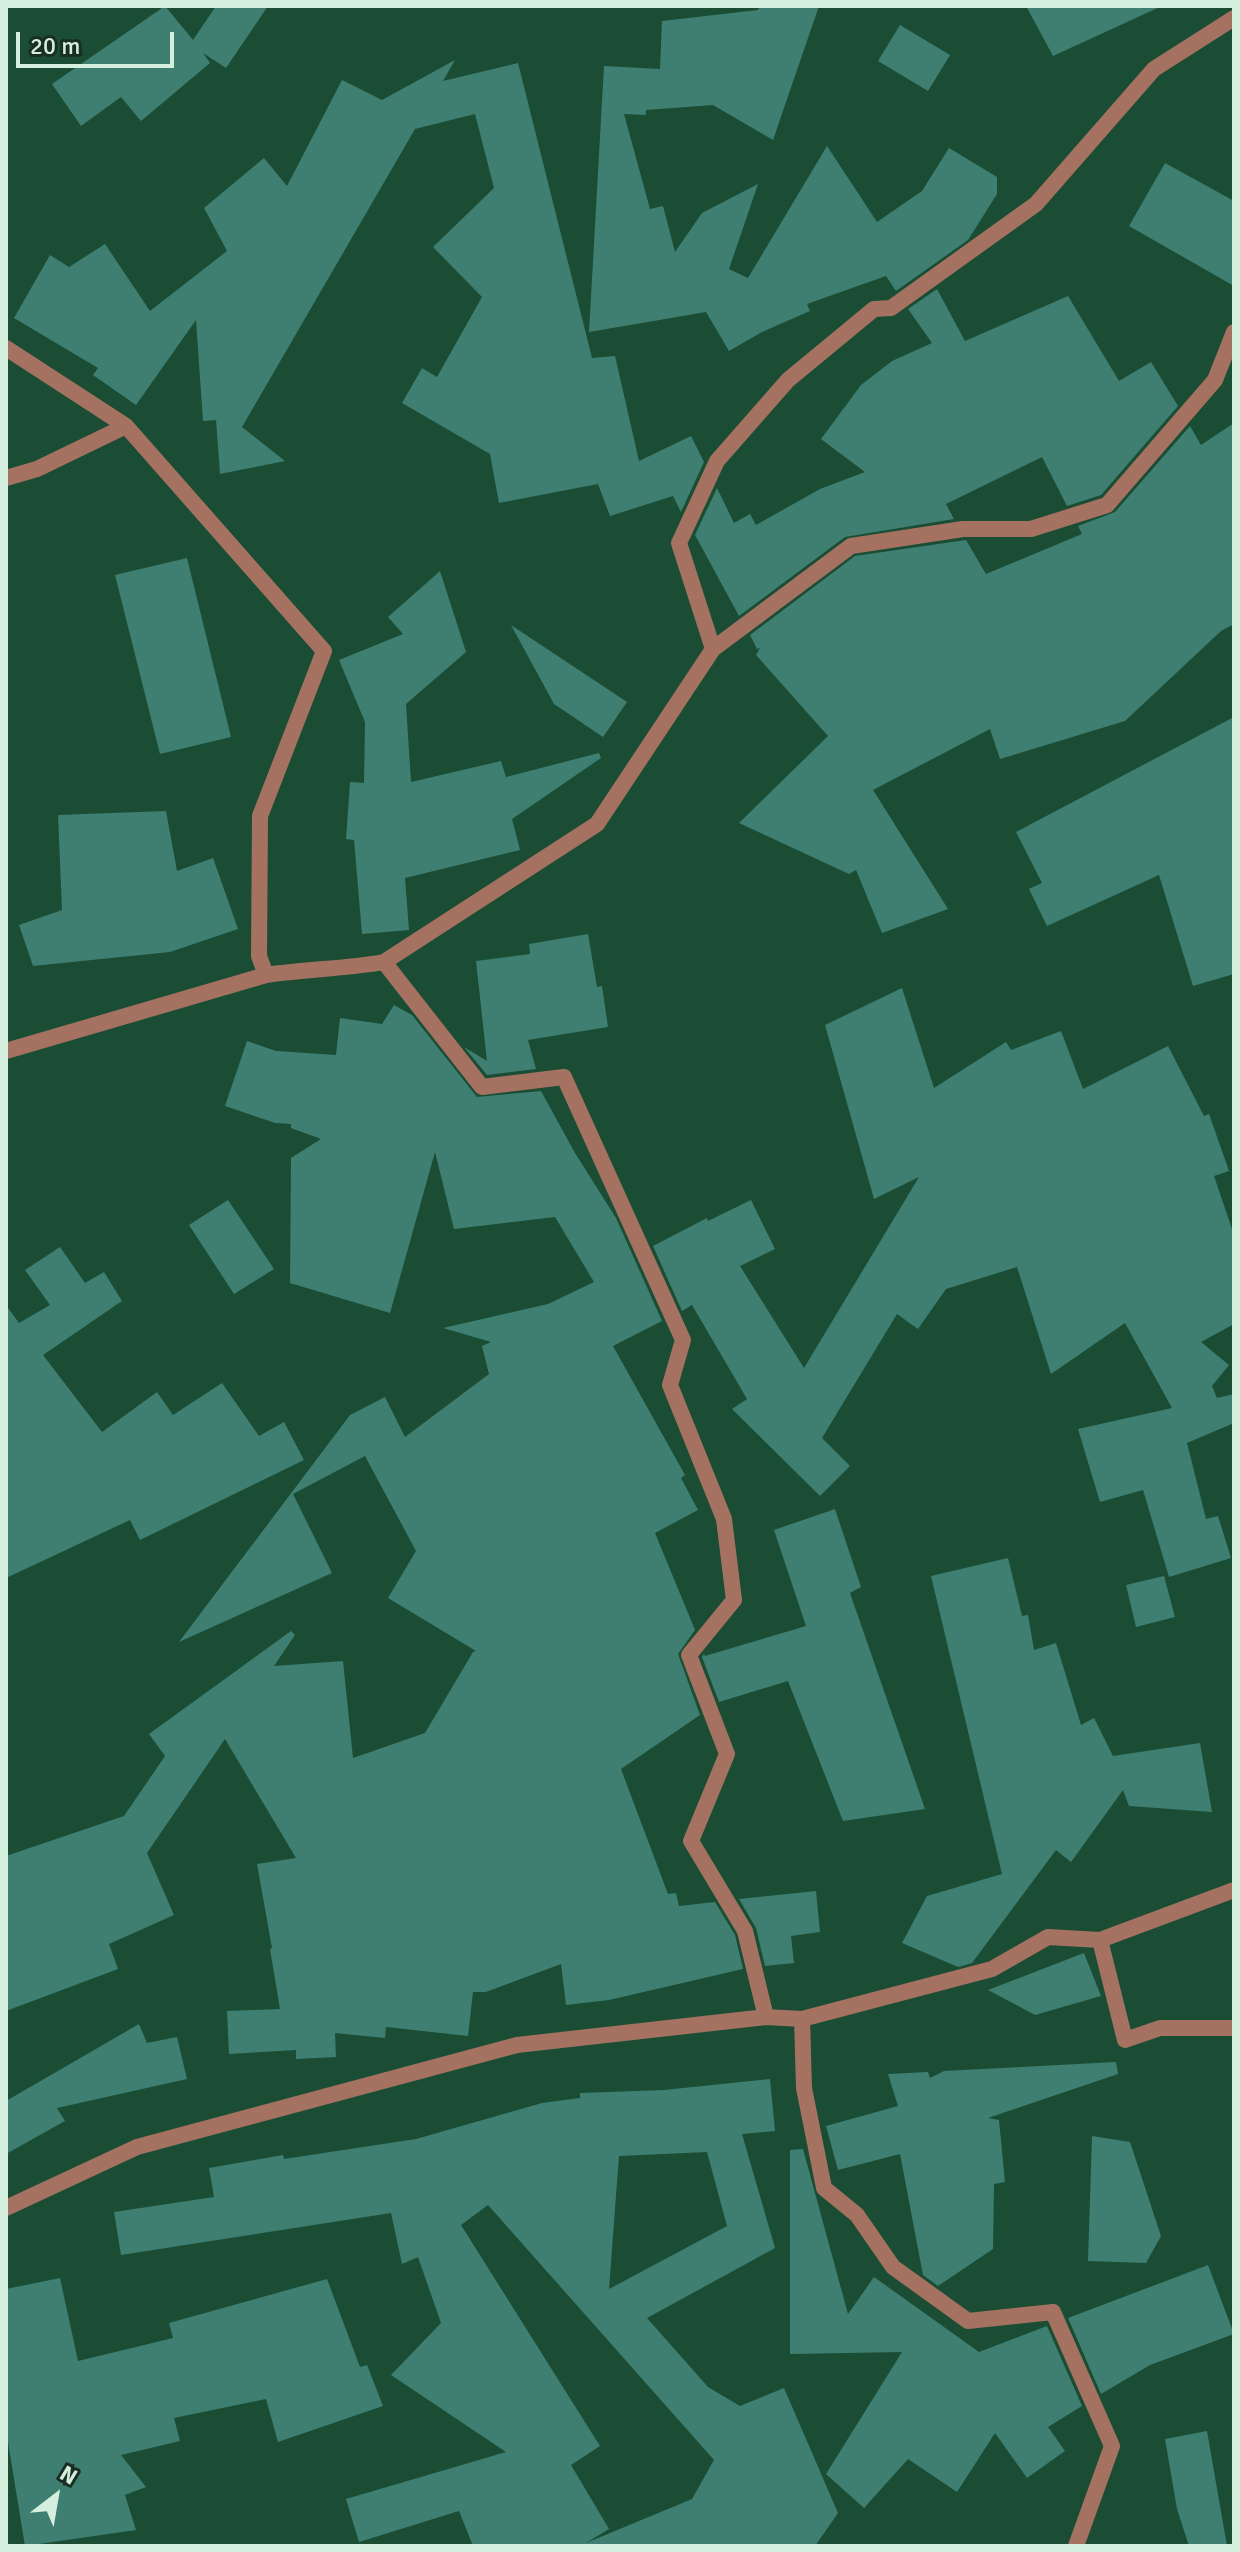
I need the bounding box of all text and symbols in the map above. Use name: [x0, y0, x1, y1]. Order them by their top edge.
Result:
scale bar: [20, 16, 178, 66]
text: 20 m: [30, 31, 80, 61]
north arrow: [16, 2456, 96, 2536]
text: N: [55, 2459, 82, 2491]

